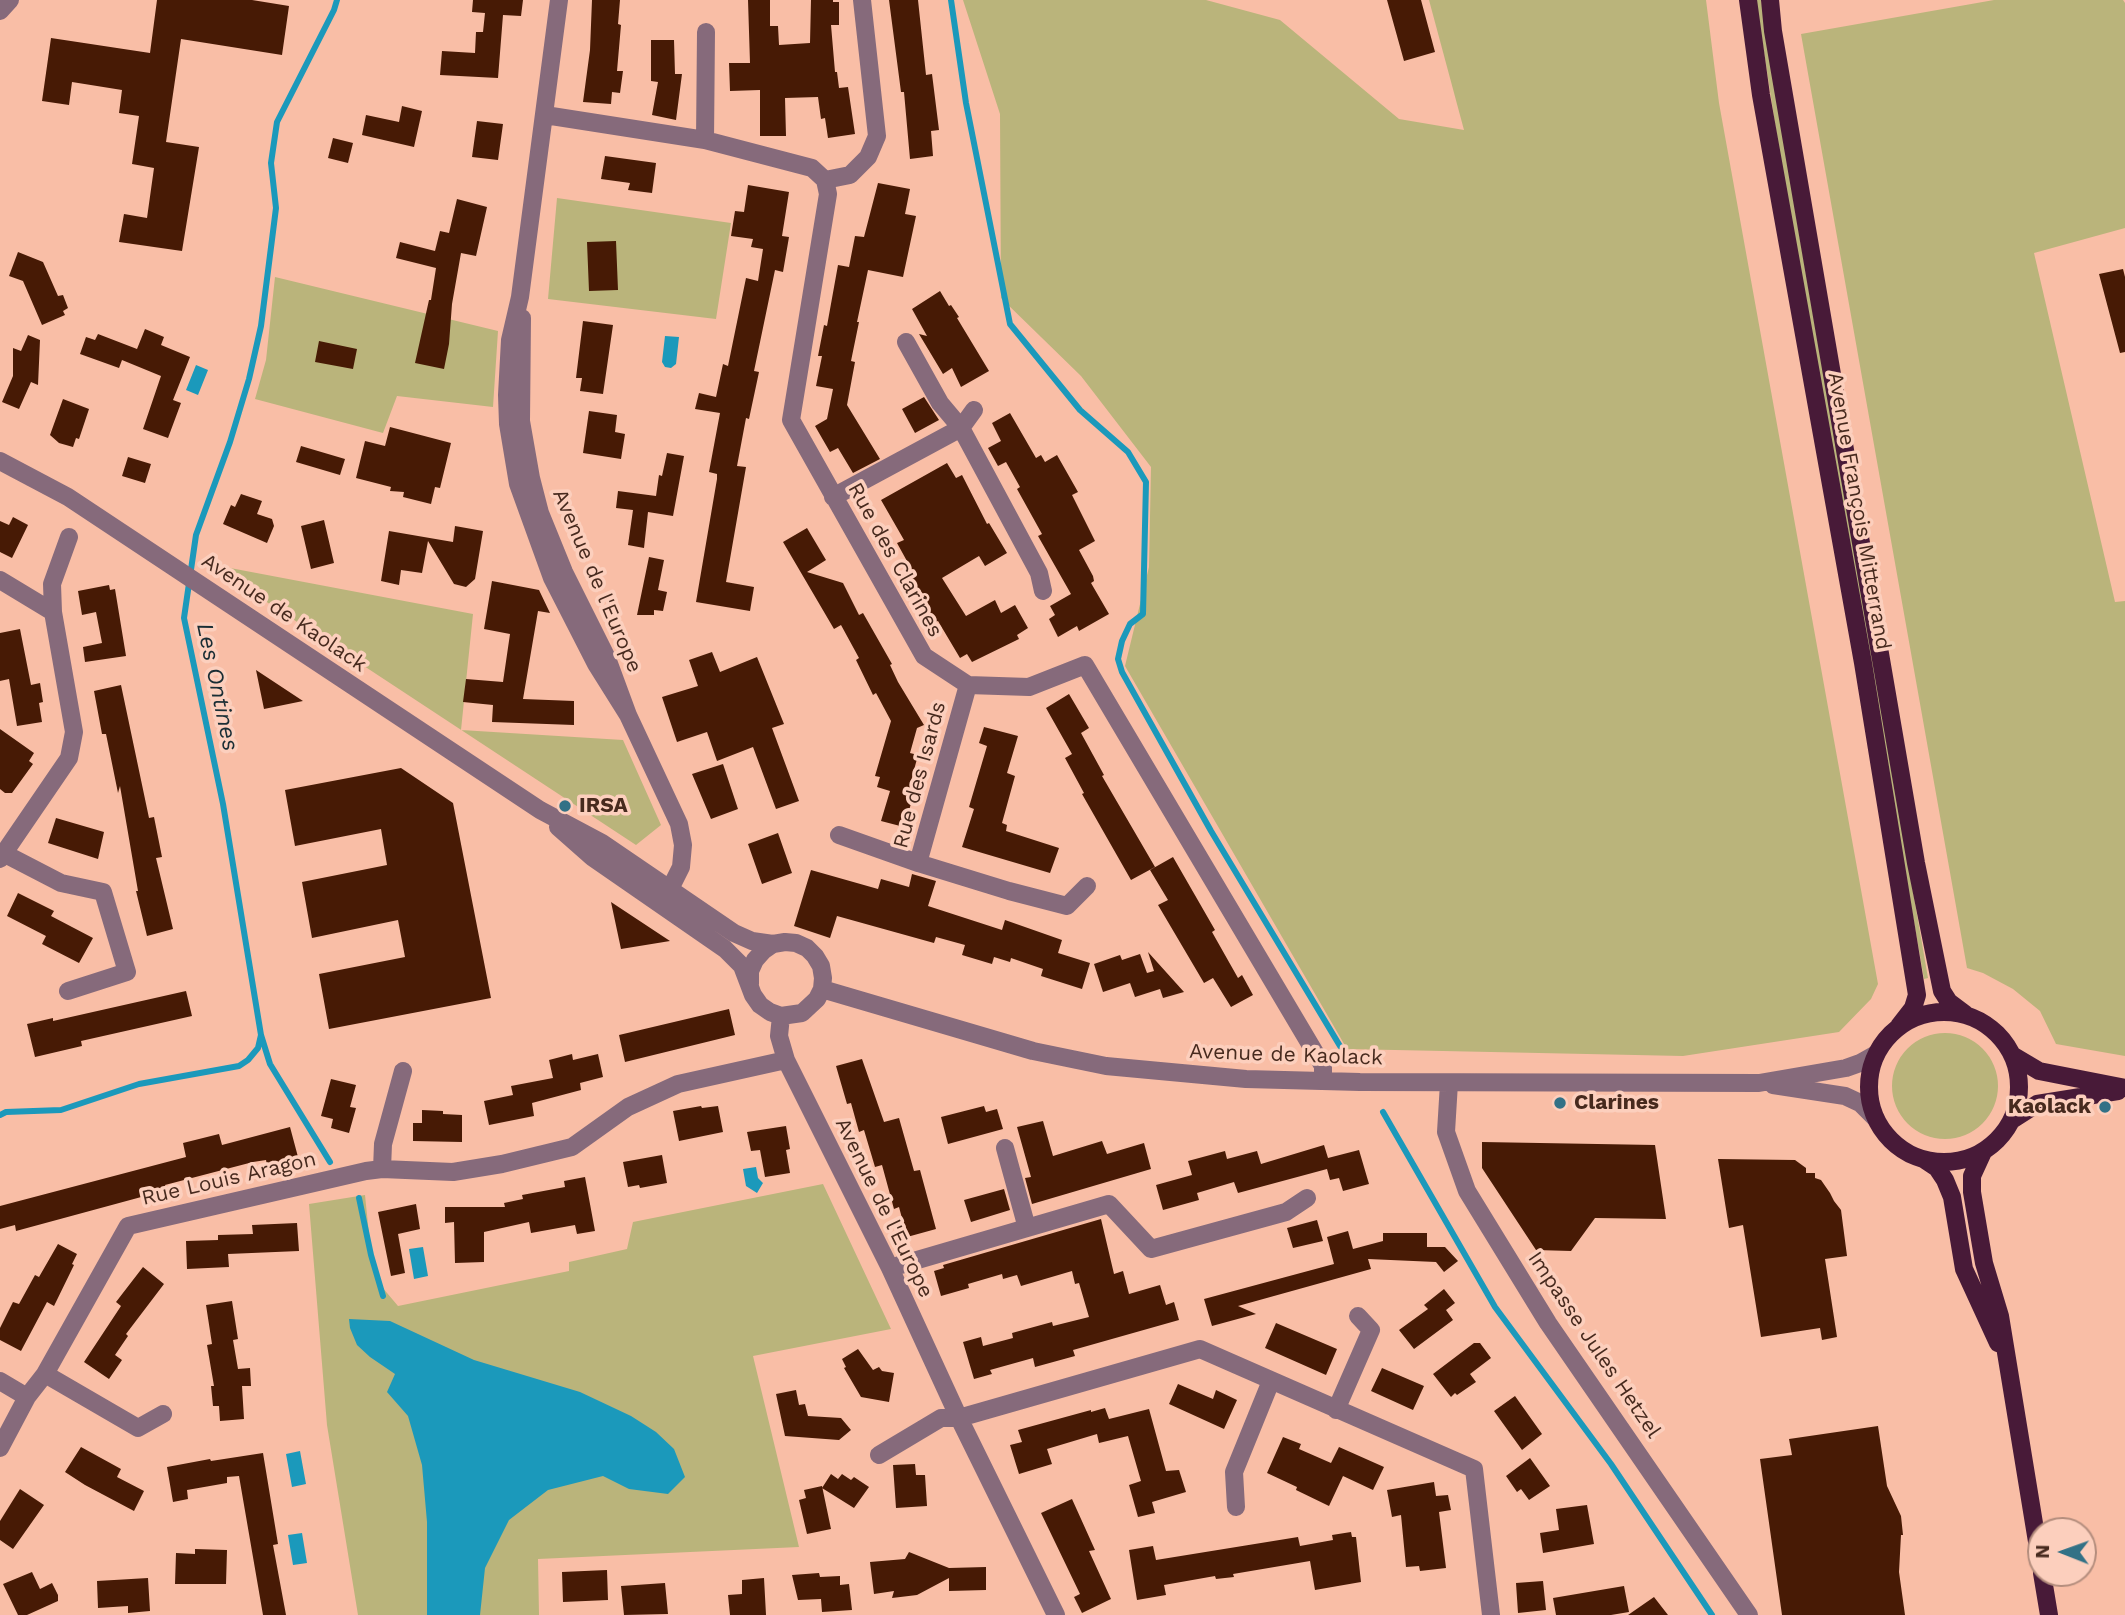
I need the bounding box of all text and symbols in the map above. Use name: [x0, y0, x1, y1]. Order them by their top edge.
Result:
street label: Avenue François Mitterrand: [1822, 370, 1896, 652]
street label: Rue des Clarines: [842, 478, 948, 642]
street label: Avenue de l'Europe: [547, 485, 647, 677]
street label: Avenue de Kaolack: [197, 548, 371, 678]
water label: Les Ontines: [190, 621, 244, 753]
street label: Rue des Isards: [888, 699, 952, 851]
place label: IRSA: [579, 793, 628, 819]
marker: IRSA: [557, 798, 573, 814]
street label: Avenue de Kaolack: [1189, 1039, 1383, 1071]
place label: Clarines: [1574, 1090, 1659, 1116]
place label: Kaolack: [2008, 1094, 2091, 1120]
marker: Clarines: [1552, 1095, 1568, 1111]
marker: Kaolack: [2097, 1099, 2113, 1115]
street label: Avenue de l'Europe: [830, 1114, 938, 1302]
street label: Rue Louis Aragon: [139, 1147, 319, 1211]
street label: Impasse Jules Hetzel: [1522, 1247, 1666, 1443]
north arrow: [2027, 1517, 2097, 1587]
text: N: [2031, 1544, 2054, 1559]

